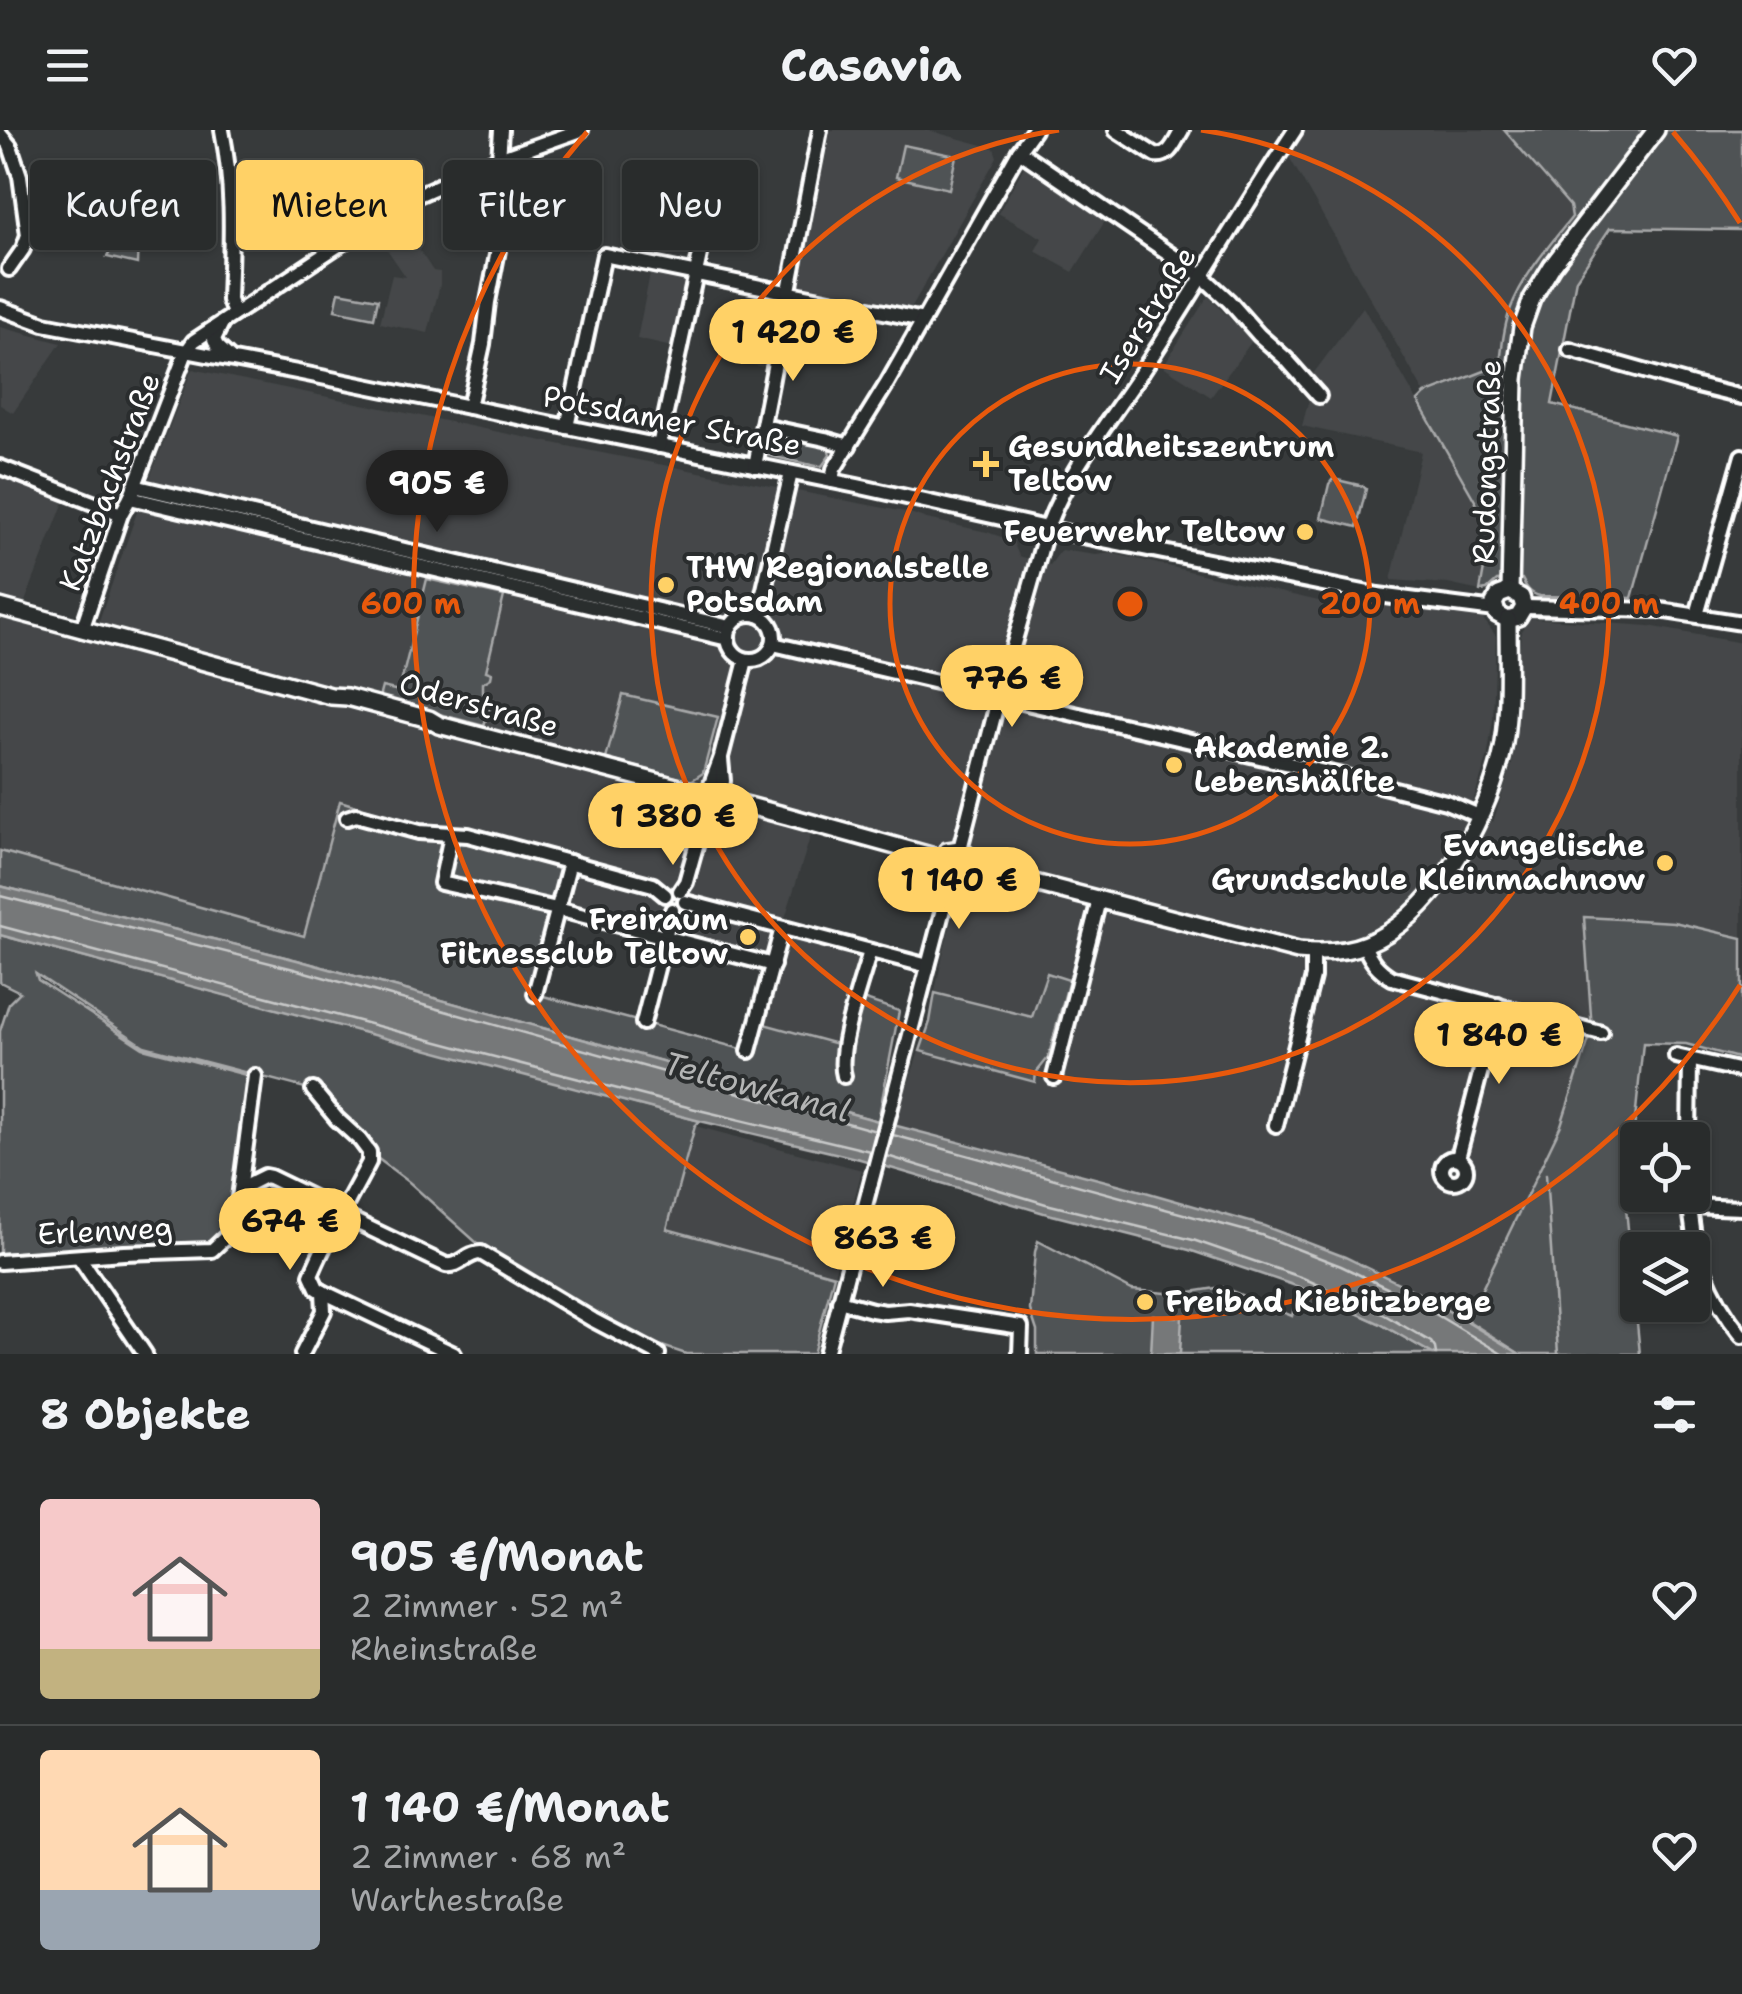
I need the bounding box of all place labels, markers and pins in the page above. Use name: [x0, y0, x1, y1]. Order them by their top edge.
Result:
pin: 1 420 €: [701, 299, 885, 384]
place label: Gesundheitszentrum Teltow: [1008, 426, 1334, 501]
pin: 905 €: [367, 450, 507, 535]
marker: Gesundheitszentrum Teltow: [973, 451, 999, 477]
place label: Feuerwehr Teltow: [1003, 511, 1285, 552]
marker: Feuerwehr Teltow: [1294, 521, 1316, 543]
place label: THW Regionalstelle Potsdam: [686, 547, 989, 622]
marker: THW Regionalstelle Potsdam: [655, 574, 677, 596]
centre of rings: [1112, 586, 1148, 622]
pin: 776 €: [942, 645, 1082, 730]
place label: Akademie 2. Lebenshälfte: [1194, 727, 1395, 802]
marker: Akademie 2. Lebenshälfte: [1163, 754, 1185, 776]
pin: 1 380 €: [581, 783, 765, 868]
place label: Evangelische Grundschule Kleinmachnow: [1211, 825, 1645, 900]
pin: 1 140 €: [867, 847, 1051, 932]
marker: Evangelische Grundschule Kleinmachnow: [1654, 852, 1676, 874]
place label: Freiraum Fitnessclub Teltow: [440, 899, 728, 974]
marker: Freiraum Fitnessclub Teltow: [737, 926, 759, 948]
pin: 1 840 €: [1407, 1002, 1591, 1087]
pin: 674 €: [220, 1188, 360, 1273]
pin: 863 €: [813, 1205, 953, 1290]
place label: Freibad Kiebitzberge: [1165, 1281, 1492, 1322]
marker: Freibad Kiebitzberge: [1134, 1291, 1156, 1313]

